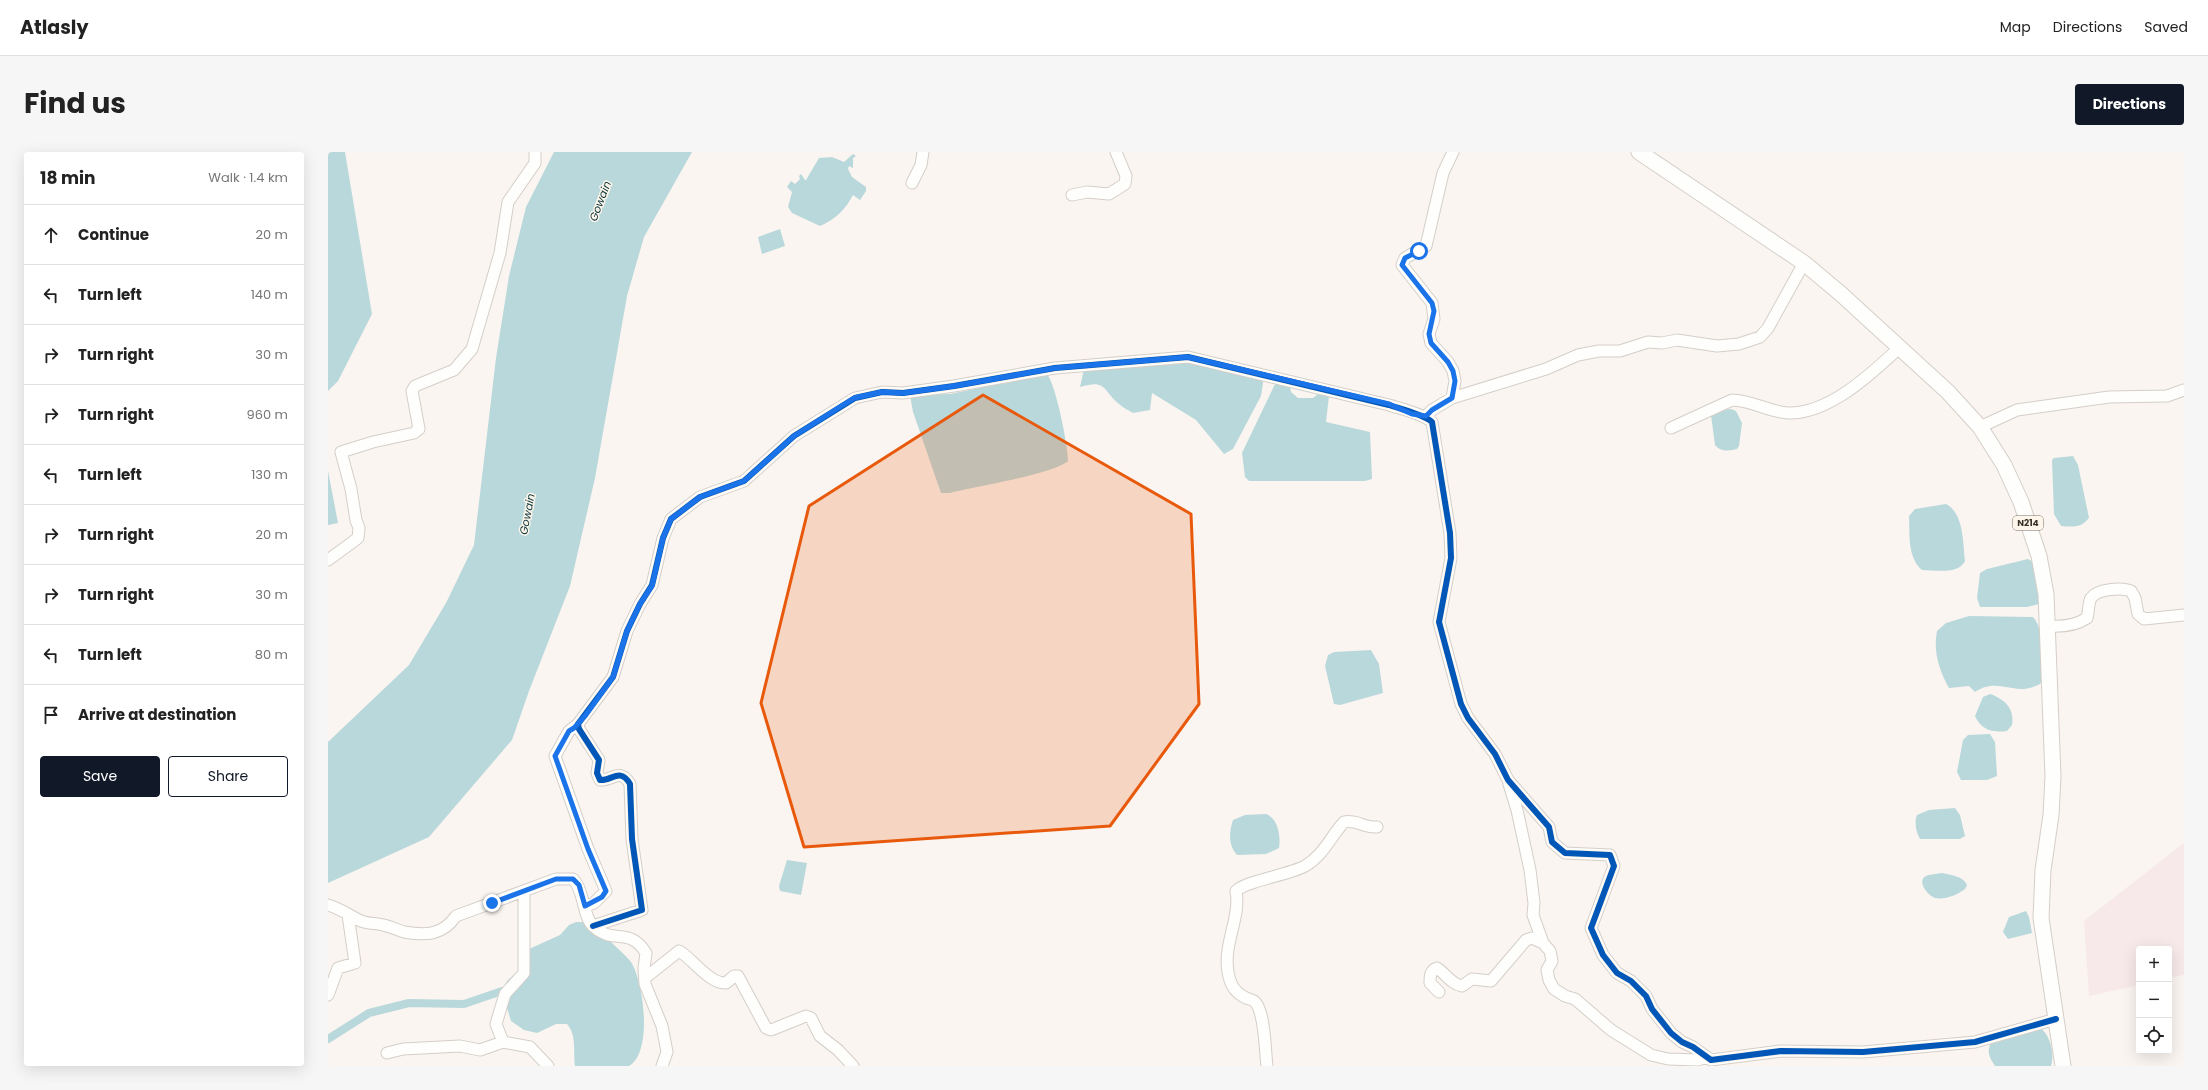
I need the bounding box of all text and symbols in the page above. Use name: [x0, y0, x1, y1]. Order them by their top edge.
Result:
text: Atlasly: [20, 14, 88, 41]
text: Map: [2000, 17, 2031, 37]
text: Directions: [2053, 17, 2122, 37]
text: Saved: [2144, 17, 2188, 37]
text: Find us: [24, 84, 126, 123]
button: Directions: [2075, 84, 2184, 125]
text: 18 min: [40, 166, 96, 190]
text: Walk · 1.4 km: [208, 168, 288, 187]
water label: Gowain: [585, 179, 615, 223]
icon: ahead: [40, 224, 62, 246]
text: Continue: [78, 224, 149, 245]
text: 20 m: [255, 225, 288, 244]
route start: [1410, 242, 1428, 260]
icon: left: [40, 284, 62, 306]
text: Turn left: [78, 284, 142, 305]
text: 140 m: [251, 285, 288, 304]
icon: right: [40, 344, 62, 366]
text: Turn right: [78, 344, 154, 365]
text: 30 m: [255, 345, 288, 364]
icon: right: [40, 404, 62, 426]
text: Turn right: [78, 404, 154, 425]
text: 960 m: [247, 405, 288, 424]
icon: left: [40, 464, 62, 486]
text: Turn left: [78, 464, 142, 485]
text: 130 m: [251, 465, 288, 484]
water label: Gowain: [515, 492, 539, 536]
road number: N214: [2013, 516, 2043, 530]
icon: right: [40, 524, 62, 546]
text: Turn right: [78, 524, 154, 545]
text: 20 m: [255, 525, 288, 544]
icon: right: [40, 584, 62, 606]
text: Turn right: [78, 584, 154, 605]
text: 30 m: [255, 585, 288, 604]
icon: left: [40, 644, 62, 666]
text: Turn left: [78, 644, 142, 665]
text: 80 m: [255, 645, 288, 664]
icon: arrive: [40, 704, 62, 726]
text: Arrive at destination: [78, 704, 236, 725]
button: Save: [40, 756, 160, 797]
button: Share: [168, 756, 288, 797]
route end: [483, 894, 501, 912]
map controls: [2136, 946, 2172, 1054]
button: +: [2136, 946, 2172, 982]
button: −: [2136, 982, 2172, 1018]
button: locate: [2136, 1018, 2172, 1054]

